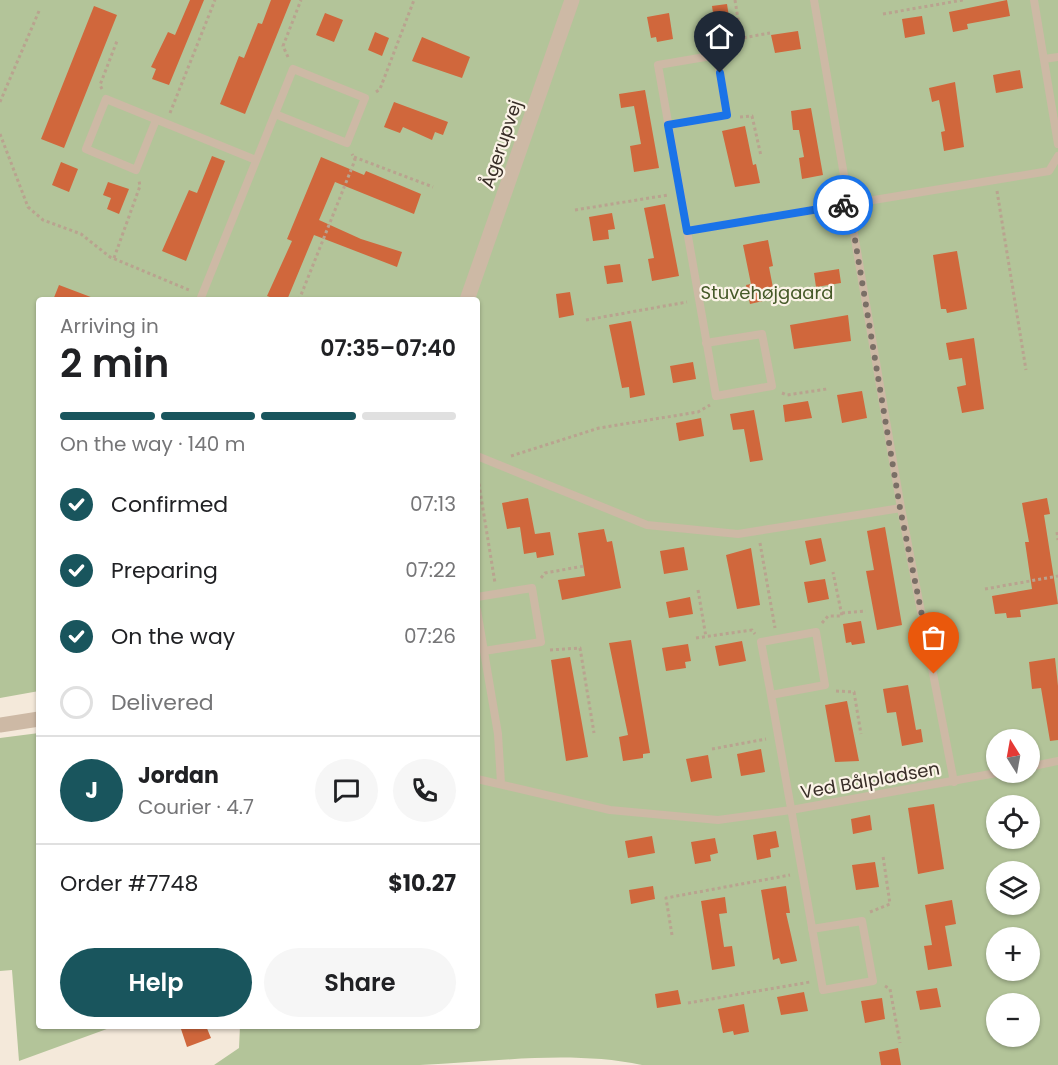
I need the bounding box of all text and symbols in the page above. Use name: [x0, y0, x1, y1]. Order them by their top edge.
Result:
pin: [694, 11, 745, 73]
icon: home: [703, 20, 736, 53]
street label: Ågerupvej: [474, 97, 528, 191]
courier: [813, 175, 873, 235]
icon: bike: [827, 189, 860, 222]
park label: Stuvehøjgaard: [701, 280, 833, 305]
text: Arriving in: [60, 312, 159, 340]
text: 07:35–07:40: [320, 333, 456, 364]
text: 2 min: [60, 336, 169, 391]
text: On the way · 140 m: [60, 430, 245, 458]
icon: check: [60, 488, 93, 521]
text: Confirmed: [111, 489, 228, 520]
text: 07:13: [410, 490, 456, 518]
icon: check: [60, 554, 93, 587]
text: Preparing: [111, 555, 218, 586]
text: 07:22: [405, 556, 456, 584]
pin: [908, 612, 959, 674]
icon: check: [60, 620, 93, 653]
text: On the way: [111, 621, 235, 652]
icon: bag: [917, 621, 950, 654]
text: 07:26: [404, 622, 456, 650]
text: Delivered: [111, 687, 214, 718]
north arrow: [986, 729, 1040, 783]
map controls: [986, 729, 1040, 1047]
street label: Ved Bålpladsen: [798, 755, 942, 805]
button: chat: [315, 759, 378, 822]
button: phone: [393, 759, 456, 822]
text: Jordan: [138, 760, 219, 791]
text: J: [85, 775, 98, 806]
text: Courier · 4.7: [138, 793, 254, 821]
button: locate: [986, 795, 1040, 849]
button: layers: [986, 861, 1040, 915]
text: Order #7748: [60, 868, 198, 899]
text: $10.27: [388, 868, 456, 899]
button: +: [986, 927, 1040, 981]
button: Help: [60, 948, 252, 1017]
button: Share: [264, 948, 456, 1017]
button: −: [986, 993, 1040, 1047]

